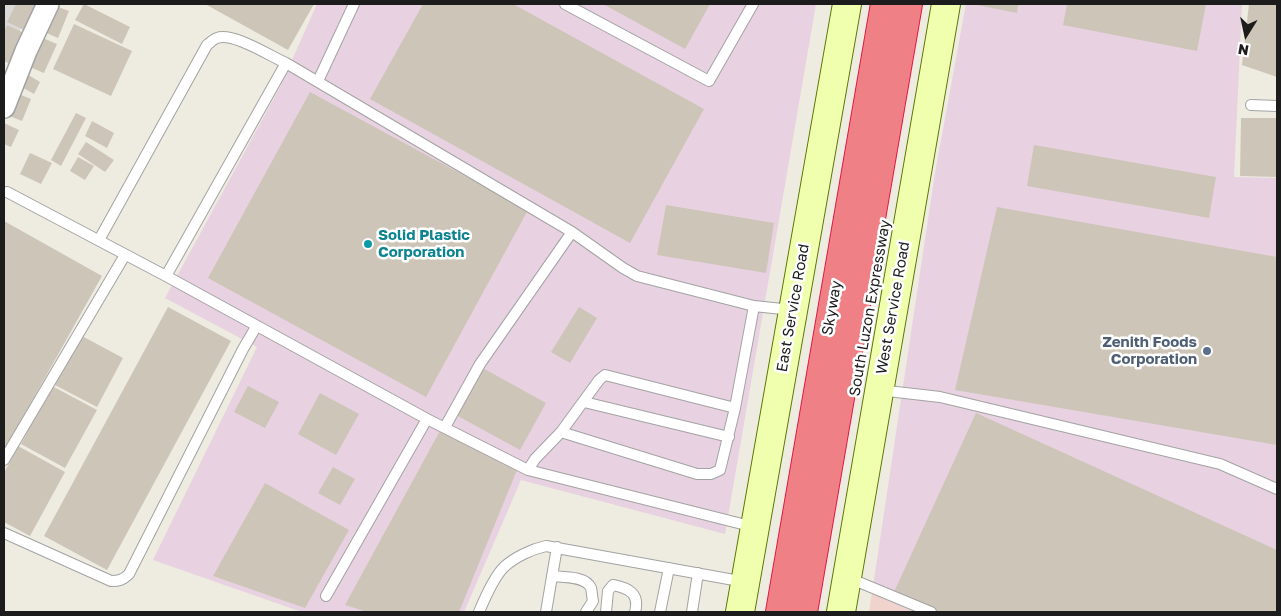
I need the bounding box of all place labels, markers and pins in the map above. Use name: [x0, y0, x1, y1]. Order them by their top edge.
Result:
place label: Solid Plastic Corporation: [378, 226, 470, 261]
marker: Solid Plastic Corporation: [362, 238, 374, 250]
place label: Zenith Foods Corporation: [1102, 333, 1197, 368]
marker: Zenith Foods Corporation: [1201, 345, 1213, 357]

